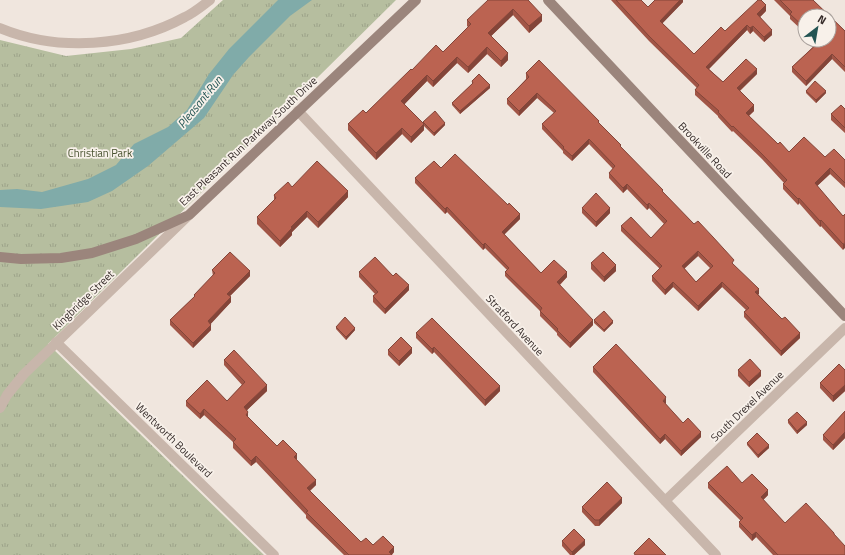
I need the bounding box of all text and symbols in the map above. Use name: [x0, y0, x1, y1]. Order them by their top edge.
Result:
north arrow: [797, 8, 837, 48]
text: N: [815, 11, 830, 28]
water label: Pleasant Run: [172, 70, 227, 132]
street label: East Pleasant Run Parkway South Drive: [176, 72, 321, 209]
street label: Brookville Road: [675, 118, 735, 182]
park label: Christian Park: [68, 145, 133, 161]
street label: Kingbridge Street: [49, 266, 117, 334]
street label: Stratford Avenue: [482, 291, 548, 360]
street label: South Drexel Avenue: [707, 367, 787, 445]
street label: Wentworth Boulevard: [132, 399, 216, 481]

